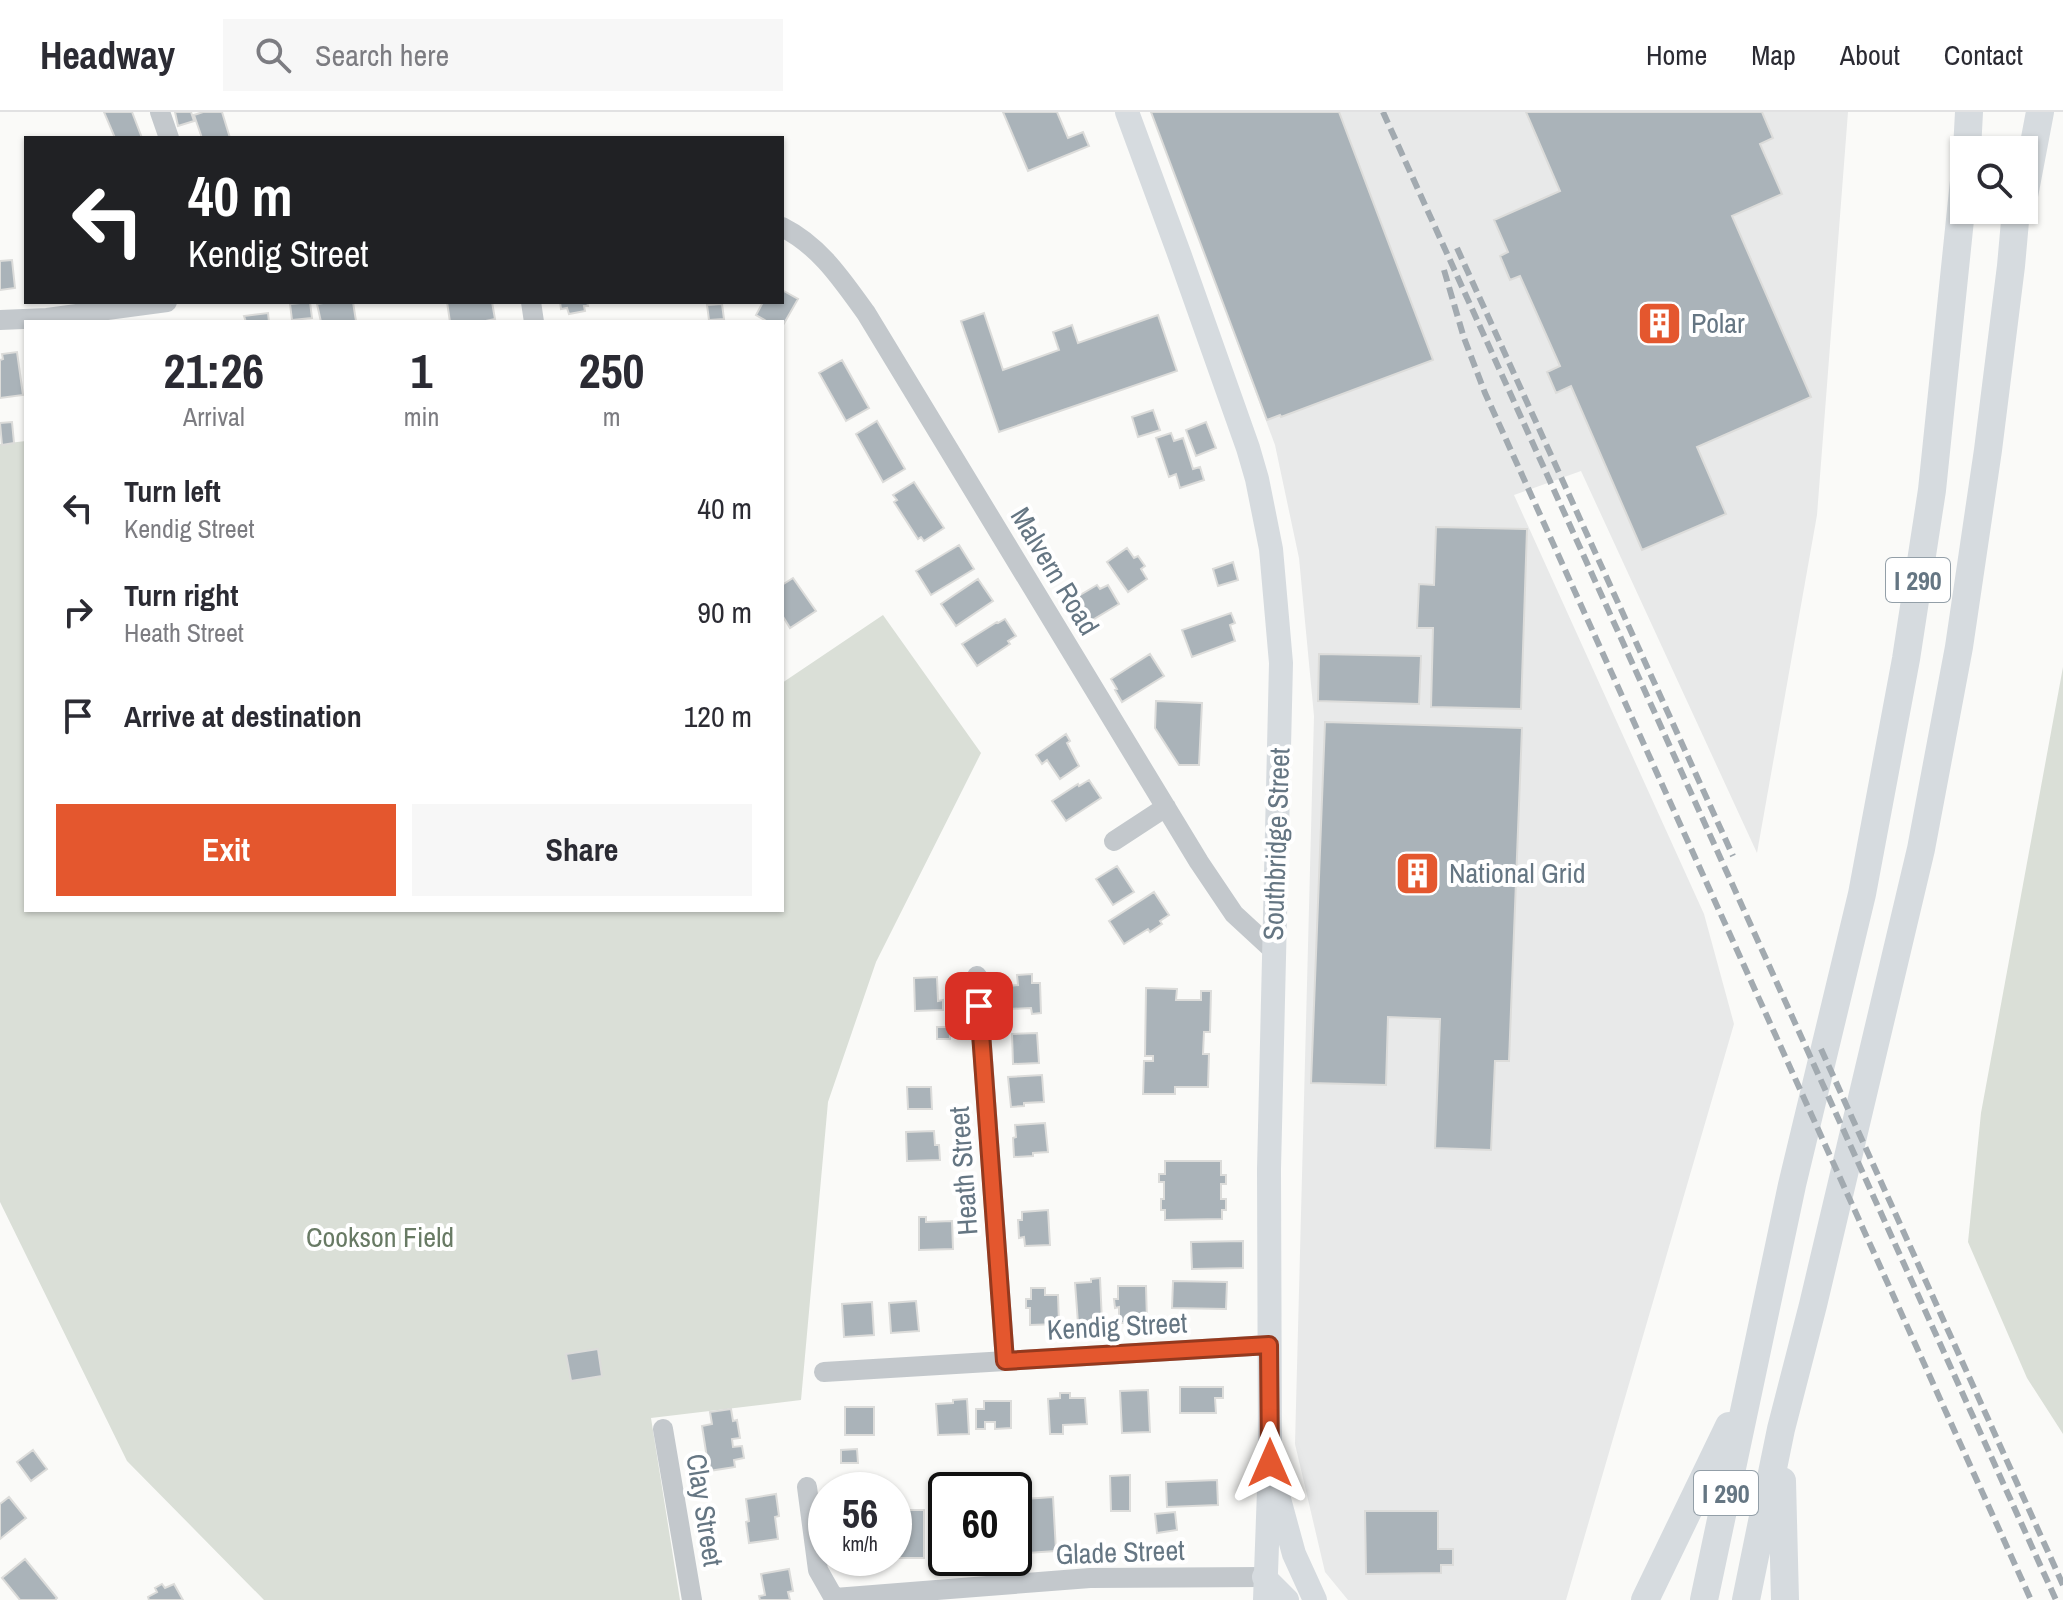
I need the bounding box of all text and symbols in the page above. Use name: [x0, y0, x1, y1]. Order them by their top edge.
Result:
search box: [223, 19, 783, 91]
text: Headway: [40, 30, 175, 81]
icon: search: [251, 33, 295, 77]
text: Search here: [315, 35, 449, 75]
text: Home: [1646, 36, 1707, 74]
text: Map: [1751, 36, 1796, 74]
text: About: [1840, 36, 1900, 74]
text: Contact: [1944, 36, 2023, 74]
map controls: [1950, 136, 2038, 224]
button: search: [1950, 136, 2038, 224]
text: 40 m: [188, 158, 293, 233]
icon: left: [56, 168, 160, 272]
text: Kendig Street: [188, 230, 369, 278]
building icon: Polar: [1636, 299, 1684, 347]
place label: Polar: [1691, 304, 1745, 342]
text: 21:26: [164, 338, 264, 403]
text: 1: [411, 338, 432, 403]
text: 250: [579, 338, 644, 403]
text: Arrival: [183, 399, 245, 434]
text: min: [404, 399, 439, 434]
text: m: [603, 399, 621, 434]
text: Turn left: [124, 471, 221, 511]
icon: left: [56, 486, 100, 530]
text: 40 m: [697, 488, 752, 528]
street label: Malvern Road: [1002, 500, 1108, 642]
text: Kendig Street: [124, 511, 254, 546]
road number: I 290: [1886, 558, 1950, 602]
text: Turn right: [124, 575, 238, 615]
icon: right: [56, 590, 100, 634]
text: 90 m: [697, 592, 752, 632]
text: Heath Street: [124, 615, 244, 650]
icon: arrive: [56, 694, 100, 738]
text: Arrive at destination: [124, 696, 362, 736]
text: 120 m: [684, 696, 752, 736]
street label: Southbridge Street: [1254, 747, 1298, 941]
button: Exit: [56, 804, 396, 896]
button: Share: [412, 804, 752, 896]
building icon: National Grid: [1394, 849, 1442, 897]
place label: National Grid: [1449, 854, 1586, 892]
pin: [945, 972, 1013, 1040]
icon: arrive: [957, 984, 1001, 1028]
street label: Heath Street: [940, 1105, 986, 1237]
park label: Cookson Field: [306, 1218, 454, 1256]
street label: Kendig Street: [1046, 1303, 1188, 1349]
position arrow: [1228, 1421, 1312, 1505]
street label: Clay Street: [677, 1451, 733, 1569]
road number: I 290: [1694, 1471, 1758, 1515]
speed limit sign: 60: [928, 1472, 1032, 1576]
text: 56: [842, 1487, 878, 1540]
text: km/h: [842, 1530, 878, 1557]
street label: Glade Street: [1055, 1531, 1185, 1573]

